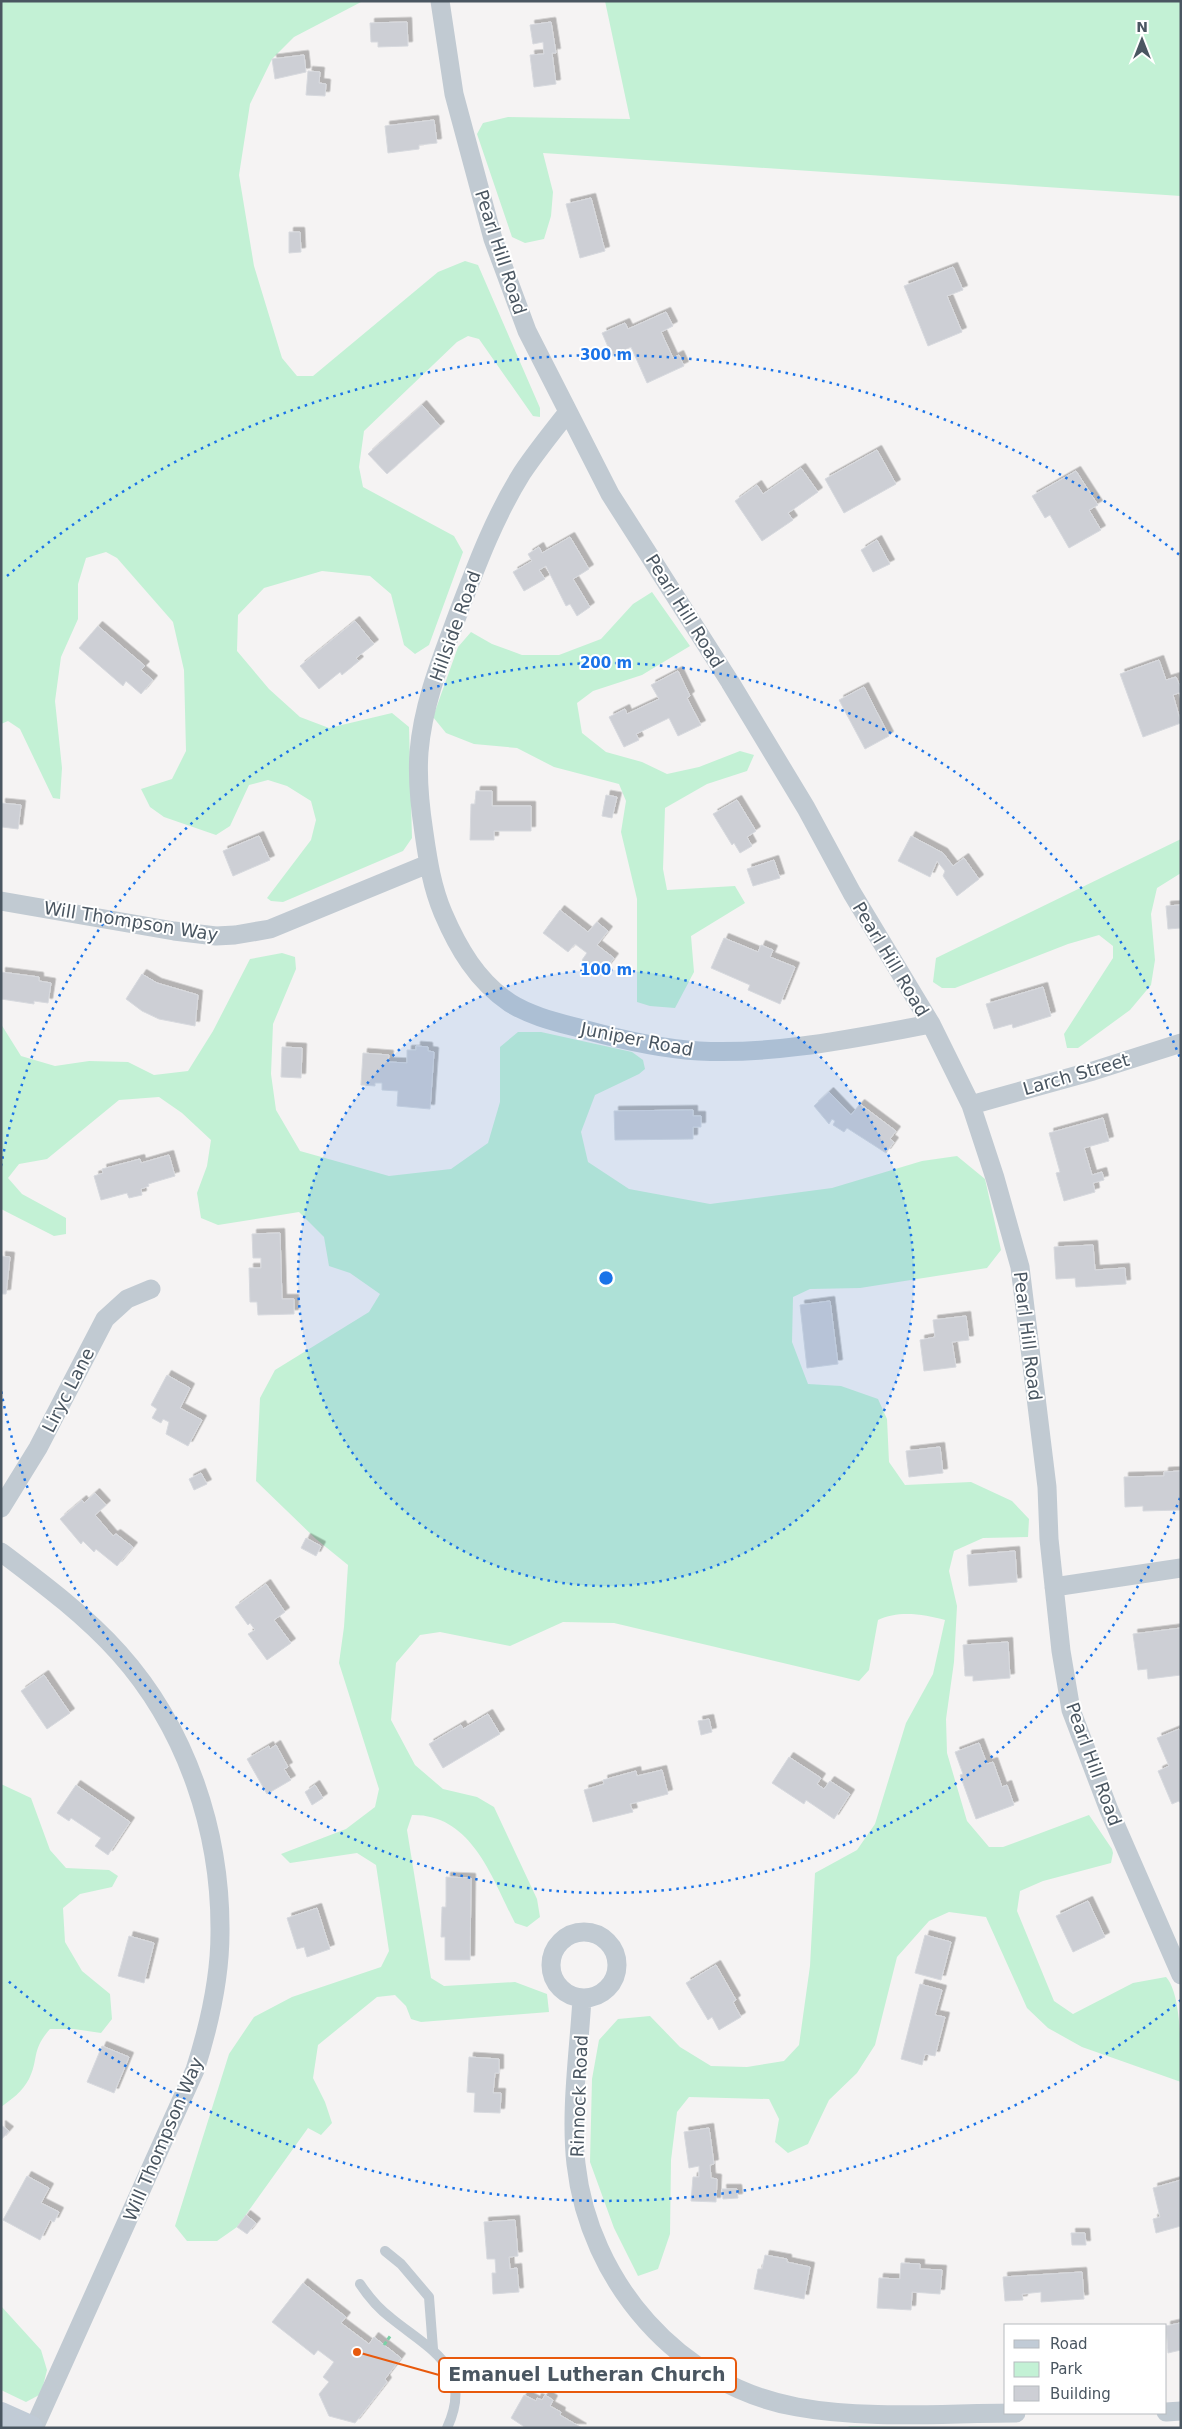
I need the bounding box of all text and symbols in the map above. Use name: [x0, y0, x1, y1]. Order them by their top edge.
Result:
north arrow: [1117, 15, 1167, 65]
text: N: [1136, 19, 1148, 35]
street label: Pearl Hill Road: [471, 187, 531, 317]
text: 300 m: [580, 346, 632, 364]
street label: Pearl Hill Road: [642, 550, 728, 672]
street label: Hillside Road: [425, 568, 485, 684]
text: 200 m: [580, 654, 632, 672]
street label: Will Thompson Way: [42, 897, 220, 945]
street label: Pearl Hill Road: [849, 898, 933, 1020]
text: 100 m: [580, 961, 632, 979]
street label: Juniper Road: [578, 1018, 695, 1060]
street label: Larch Street: [1020, 1049, 1132, 1099]
centre of rings: [597, 1269, 615, 1287]
street label: Pearl Hill Road: [1010, 1270, 1046, 1402]
street label: Liryc Lane: [38, 1344, 98, 1436]
street label: Pearl Hill Road: [1062, 1699, 1126, 1829]
street label: Rinnock Road: [566, 2034, 592, 2158]
street label: Will Thompson Way: [119, 2053, 207, 2224]
legend: [1004, 2324, 1167, 2414]
text: Road: [1050, 2335, 1088, 2353]
callout: Emanuel Lutheran Church: [439, 2358, 736, 2392]
text: Park: [1050, 2360, 1083, 2378]
text: Emanuel Lutheran Church: [448, 2363, 726, 2385]
text: Building: [1050, 2385, 1111, 2403]

